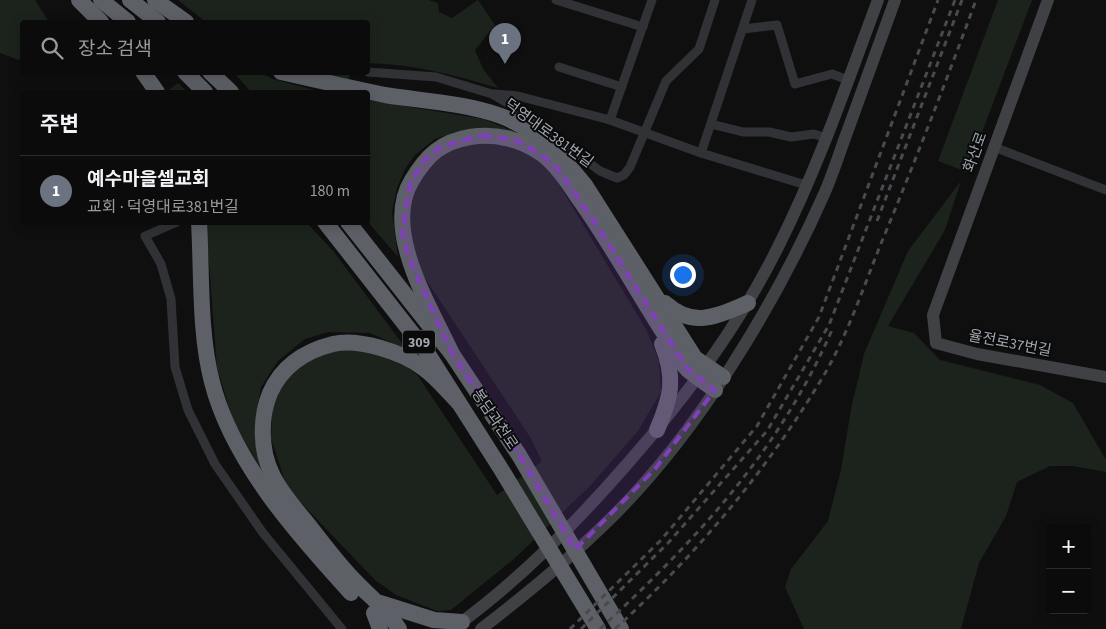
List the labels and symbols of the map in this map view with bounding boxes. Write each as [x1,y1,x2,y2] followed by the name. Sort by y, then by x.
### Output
[489,23,521,64] pin: 1
[500,94,597,173] street label: 덕영대로381번길
[959,129,992,175] street label: 화산로
[670,262,696,288] your location
[967,325,1053,362] street label: 율전로37번길
[403,331,435,354] road number: 309
[467,385,523,454] street label: 봉담과천로

